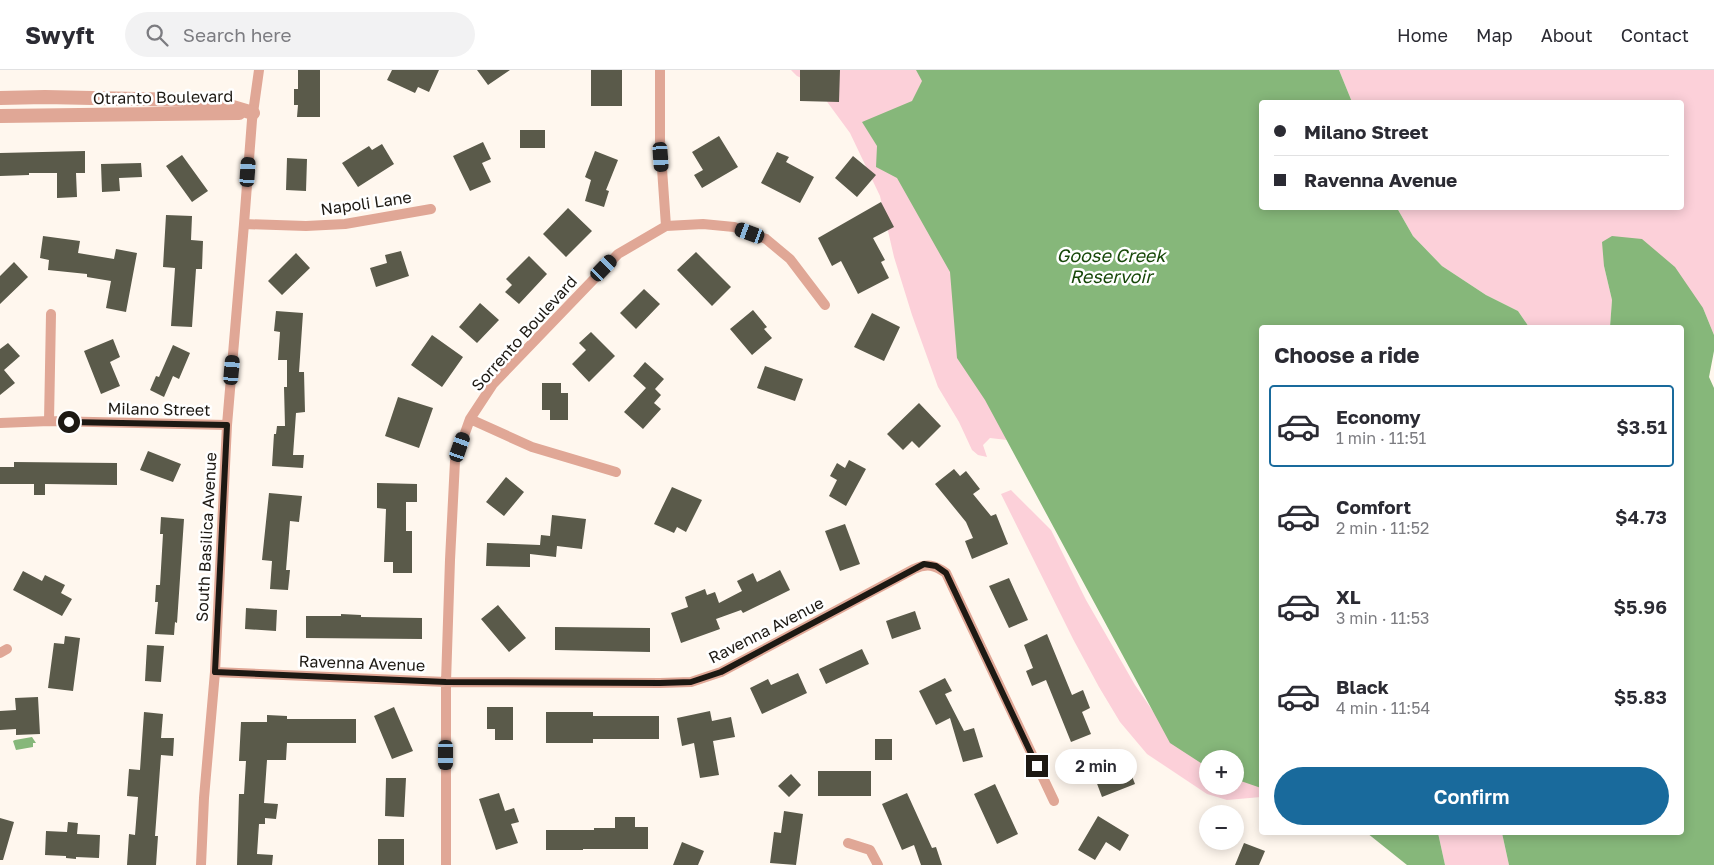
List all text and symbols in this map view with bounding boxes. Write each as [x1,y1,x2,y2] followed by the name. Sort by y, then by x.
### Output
[125,12,475,57] search box
[25,20,95,49] text: Swyft
[143,21,171,49] icon: search
[183,23,292,46] text: Search here
[1397,24,1448,46] text: Home
[1476,24,1513,46] text: Map
[1541,24,1593,46] text: About
[1621,24,1689,46] text: Contact
[93,86,233,108] street label: Otranto Boulevard
[1304,120,1428,143] text: Milano Street
[652,142,669,172] car
[239,157,256,187] car
[1304,168,1457,191] text: Ravenna Avenue
[319,187,413,219] street label: Napoli Lane
[733,221,766,245] car
[1057,244,1167,287] water label: Goose Creek Reservoir
[588,252,619,284] car
[467,271,581,395] street label: Sorrento Boulevard
[1274,341,1420,368] text: Choose a ride
[223,354,240,386] car
[107,398,211,420] street label: Milano Street
[1276,404,1321,449] icon: car
[1336,405,1421,428] text: Economy
[58,411,80,433] route start
[1616,415,1667,438] text: $3.51
[1336,428,1426,448] text: 1 min · 11:51
[448,430,471,464] car
[192,452,220,622] street label: South Basilica Avenue
[1276,494,1321,539] icon: car
[1336,495,1411,518] text: Comfort
[1615,505,1667,528] text: $4.73
[1336,518,1429,538] text: 2 min · 11:52
[1276,584,1321,629] icon: car
[1336,585,1361,608] text: XL
[705,592,827,668] street label: Ravenna Avenue
[1613,595,1667,618] text: $5.96
[1336,608,1429,628] text: 3 min · 11:53
[298,651,426,675] street label: Ravenna Avenue
[1276,674,1321,719] icon: car
[1336,675,1389,698] text: Black
[1614,685,1667,708] text: $5.83
[1336,698,1430,718] text: 4 min · 11:54
[438,740,453,770] car
[1054,748,1137,784] callout: 2 min
[1199,750,1244,850] map controls
[1199,750,1244,795] button: +
[1026,755,1048,777] route end
[1075,756,1117,776] text: 2 min
[1274,767,1669,825] button: Confirm
[1199,805,1244,850] button: −

